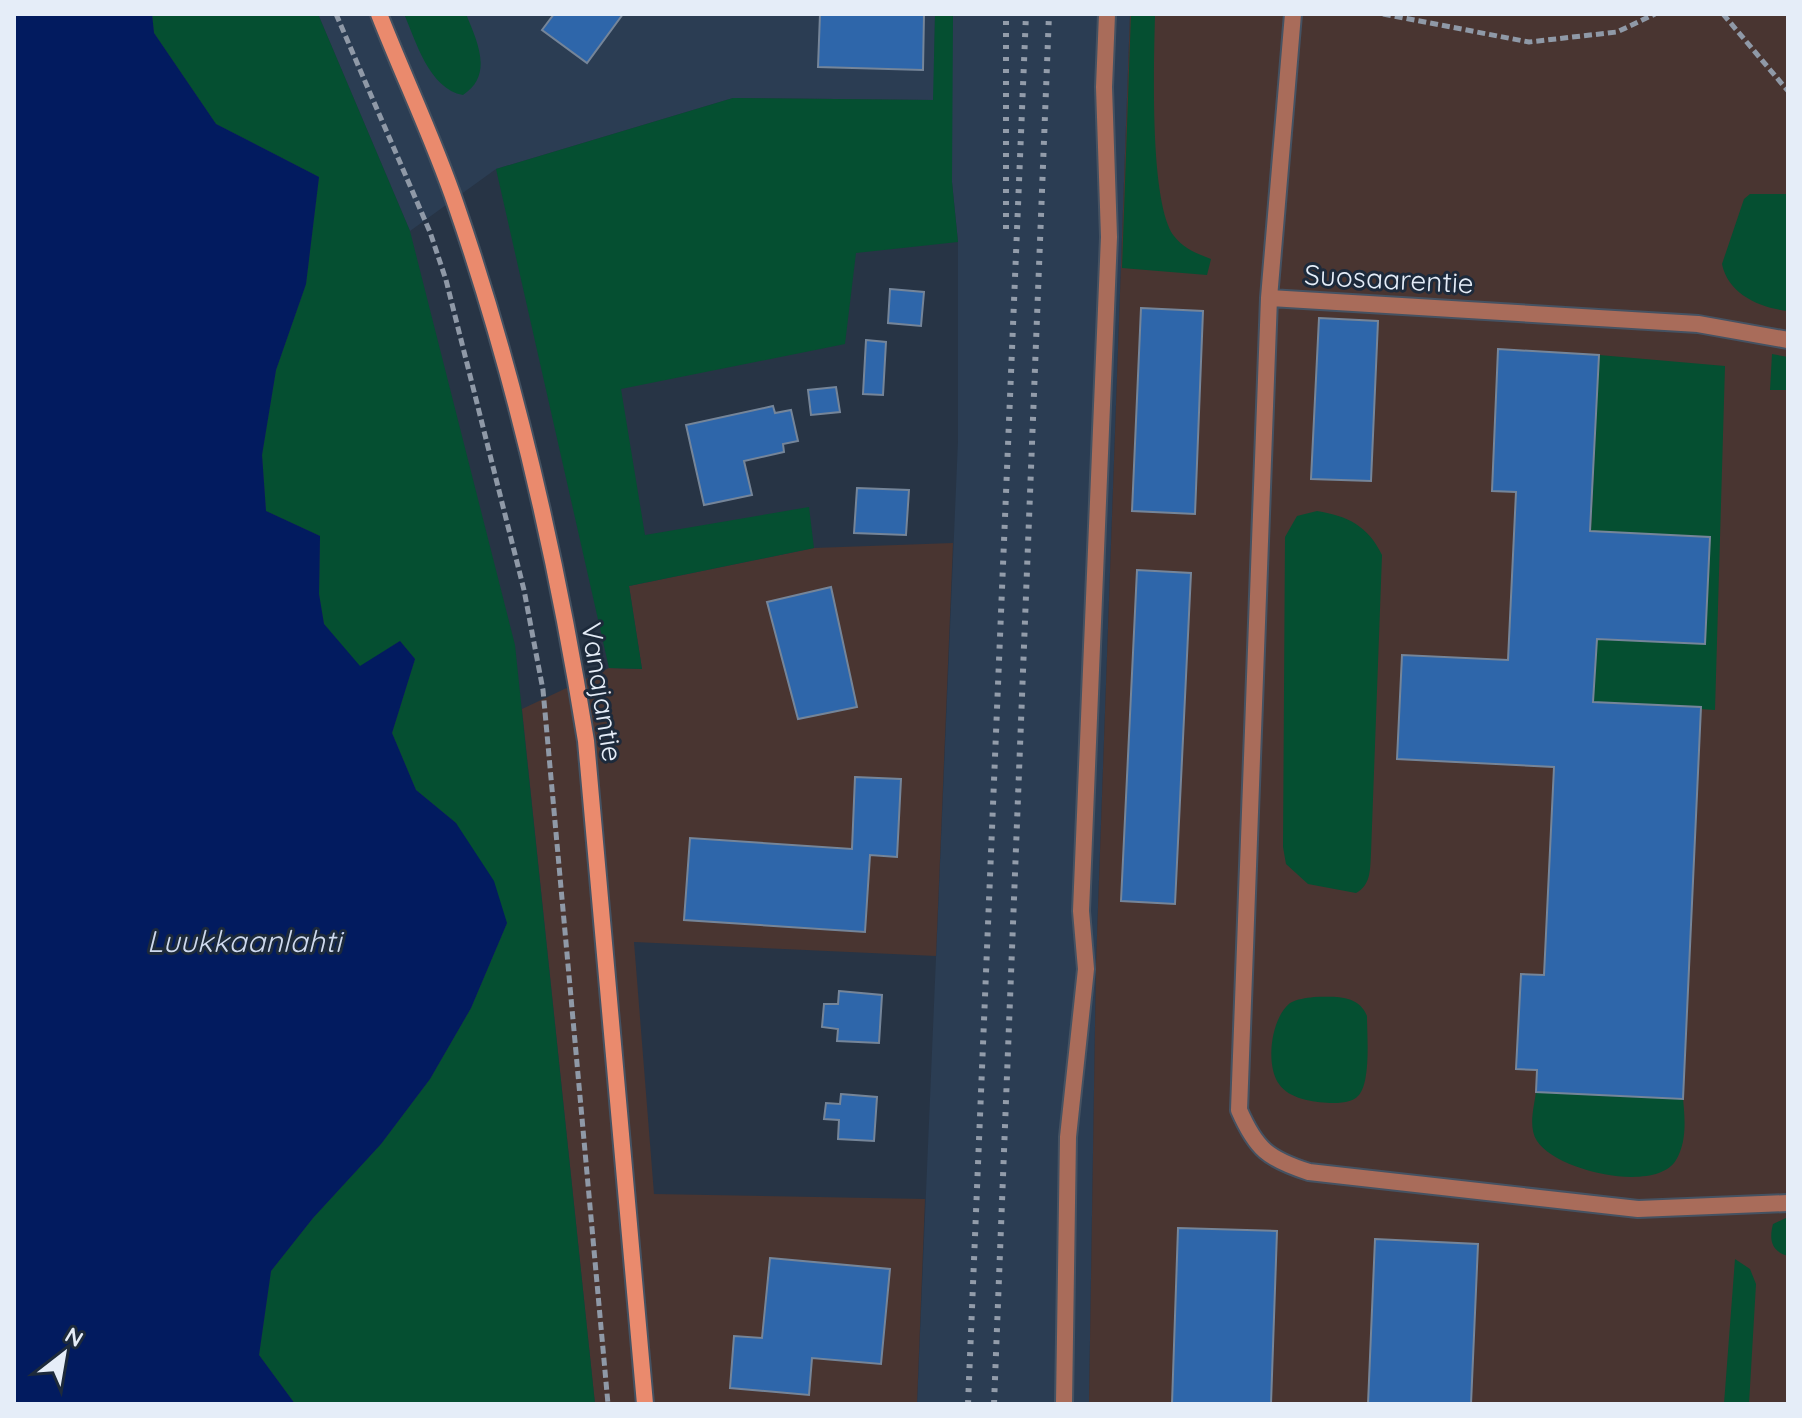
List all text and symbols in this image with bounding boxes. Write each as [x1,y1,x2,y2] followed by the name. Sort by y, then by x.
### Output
[1303,257,1475,300] street label: Suosaarentie
[574,620,631,764] street label: Vanajantie
[147,922,345,960] water label: Luukkaanlahti
[24,1314,104,1394] north arrow
[60,1321,88,1353] text: N

